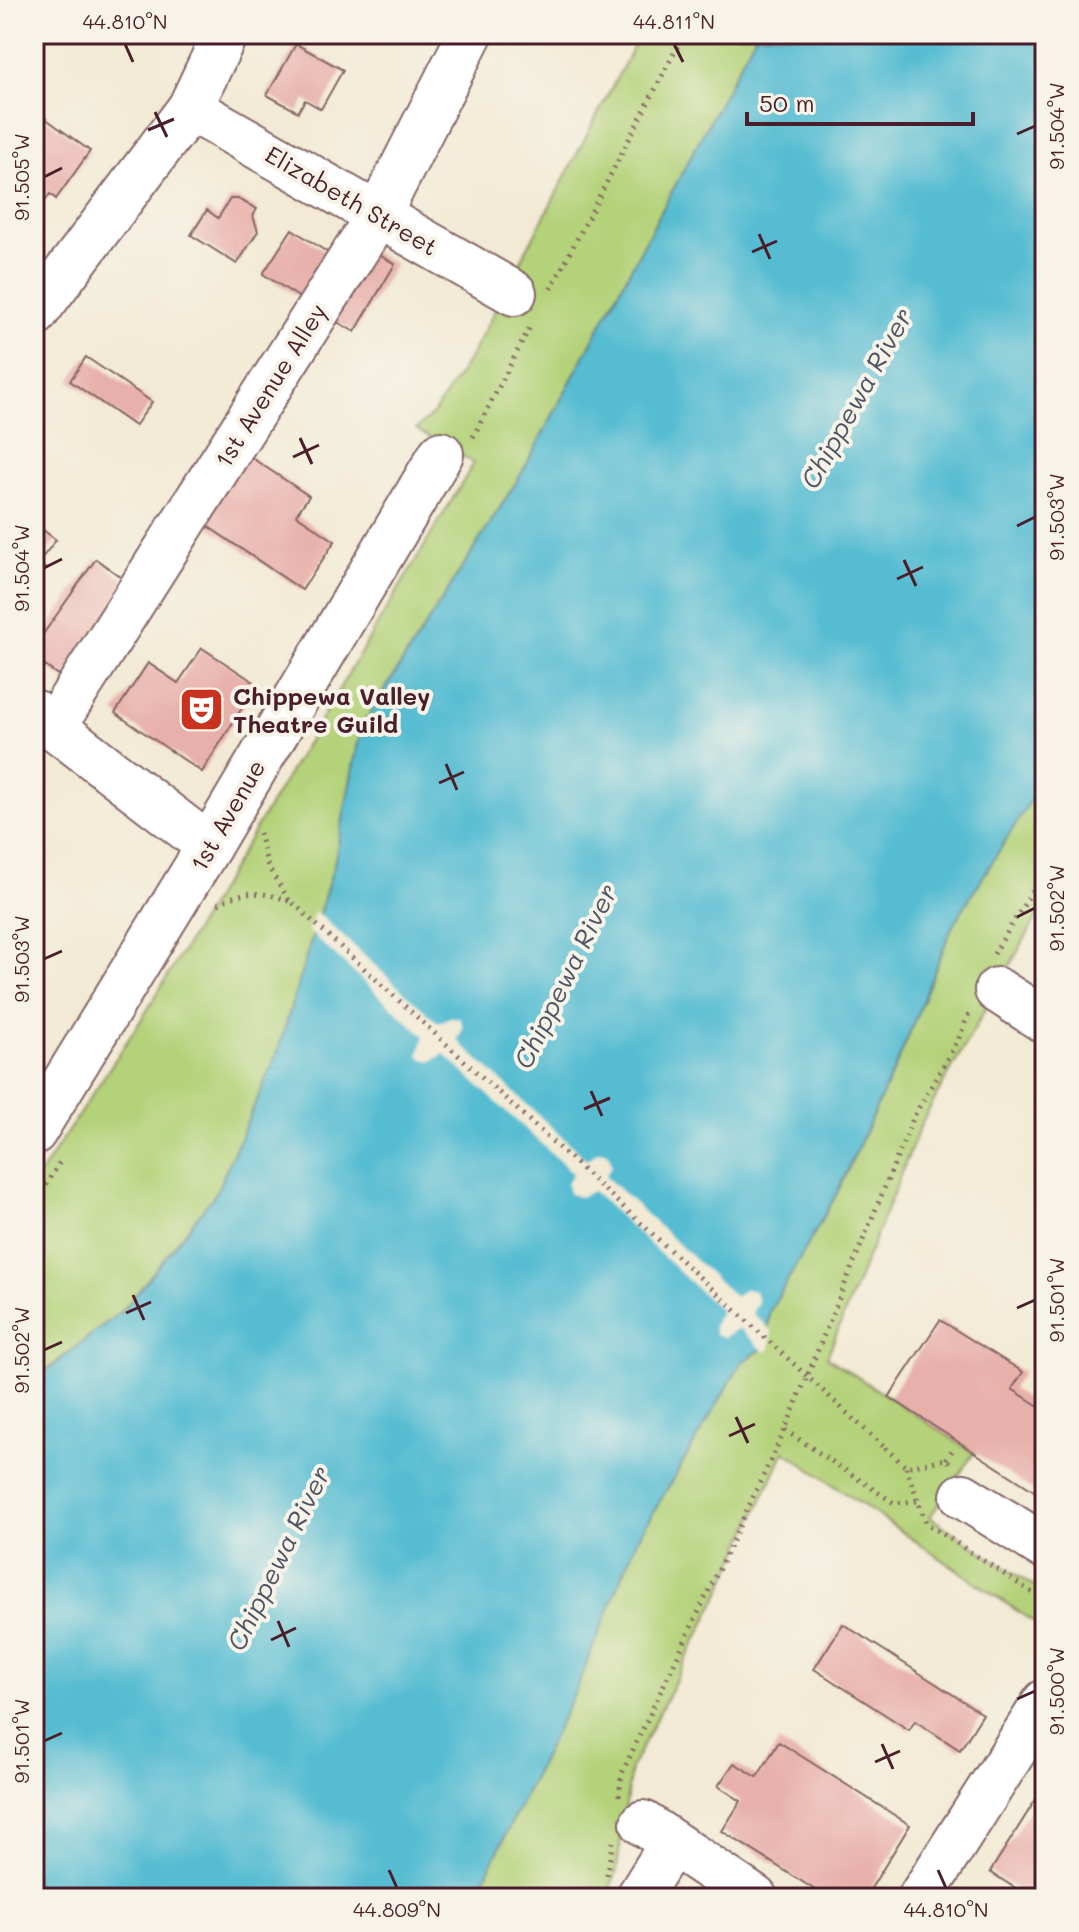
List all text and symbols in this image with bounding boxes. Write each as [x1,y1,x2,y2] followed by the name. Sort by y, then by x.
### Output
[82,8,168,34] text: 44.810°N
[633,8,715,34] text: 44.811°N
[747,76,973,126] scale bar
[1043,82,1069,170] text: 91.504°W
[759,87,815,118] text: 50 m
[8,133,34,221] text: 91.505°W
[260,138,444,262] street label: Elizabeth Street
[207,297,333,473] street label: 1st Avenue Alley
[792,302,920,494] water label: Chippewa River
[1043,473,1069,561] text: 91.503°W
[8,524,34,612] text: 91.504°W
[233,680,430,739] place label: Chippewa Valley Theatre Guild
[178,685,226,733] theatre icon: Chippewa Valley Theatre Guild
[183,754,271,876] street label: 1st Avenue
[1043,864,1069,952] text: 91.502°W
[506,878,624,1074] water label: Chippewa River
[8,915,34,1003] text: 91.503°W
[1043,1258,1069,1342] text: 91.501°W
[8,1306,34,1394] text: 91.502°W
[219,1460,337,1656] water label: Chippewa River
[1043,1647,1069,1735] text: 91.500°W
[8,1699,34,1783] text: 91.501°W
[353,1896,441,1922] text: 44.809°N
[903,1896,989,1922] text: 44.810°N

